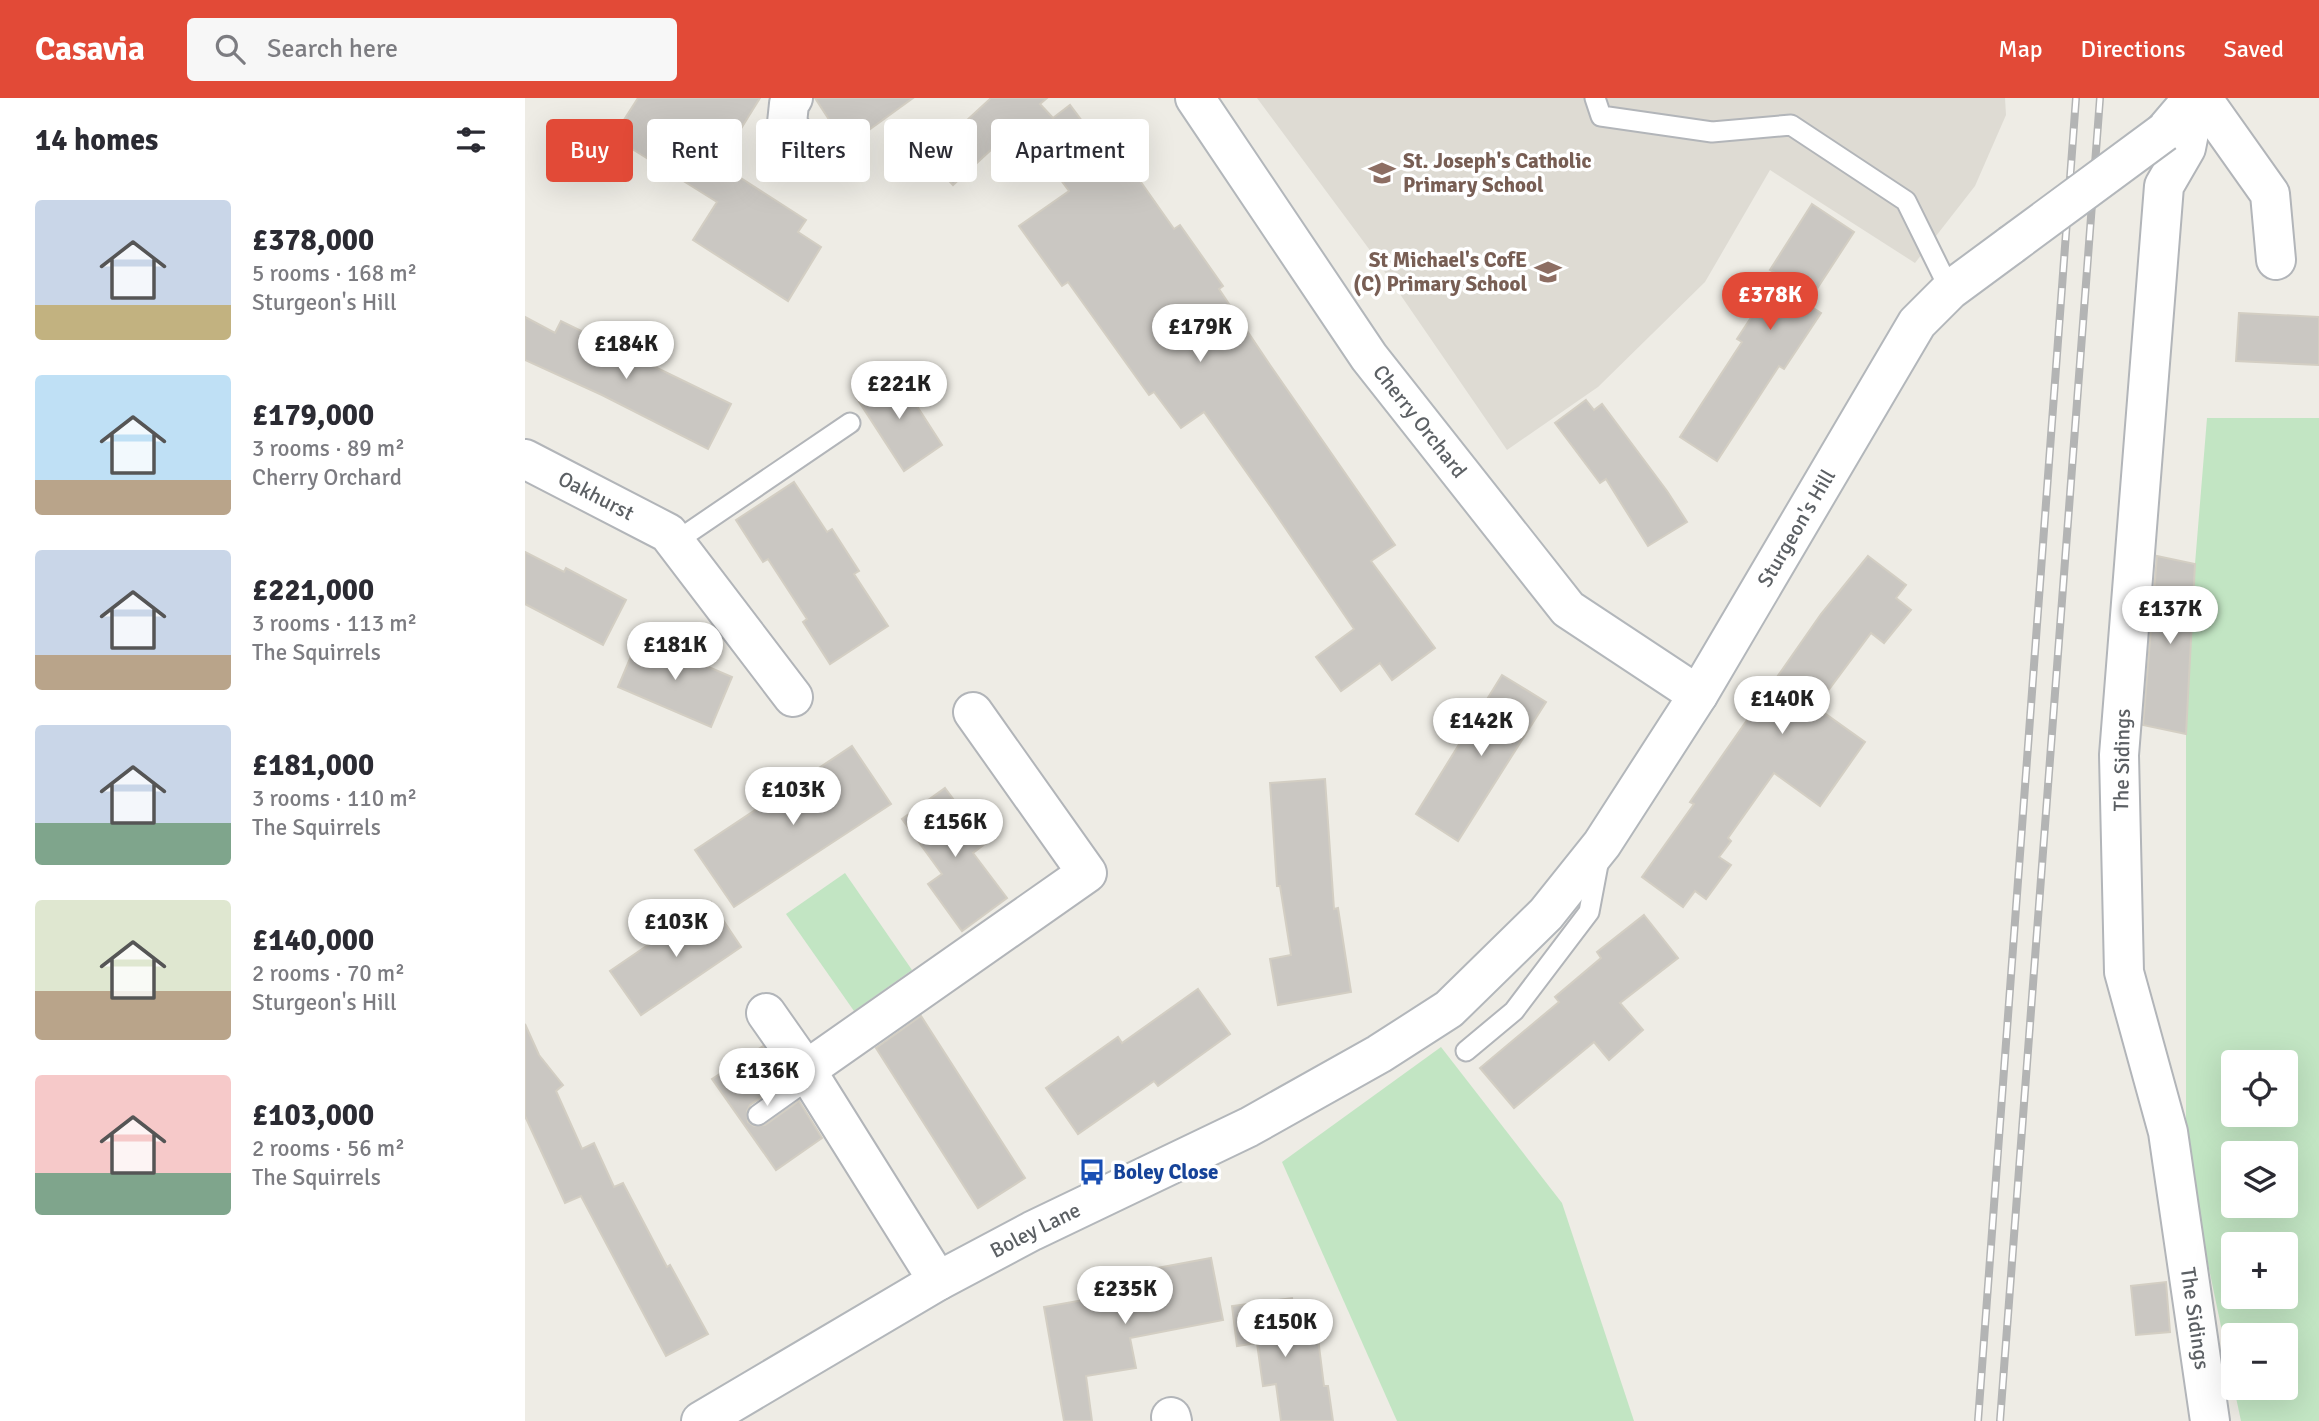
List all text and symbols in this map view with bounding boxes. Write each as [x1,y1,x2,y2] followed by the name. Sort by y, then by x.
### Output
[187,18,677,81] search box
[35,29,145,70] text: Casavia
[211,30,249,68] icon: search
[267,33,398,65] text: Search here
[1998,34,2043,64] text: Map
[2081,34,2186,64] text: Directions
[2224,34,2284,64] text: Saved
[546,119,633,182] chip: Buy
[647,119,742,182] chip: Rent
[756,119,870,182] chip: Filters
[884,119,977,182] chip: New
[991,119,1149,182] chip: Apartment
[452,121,490,159] icon: filters
[35,122,158,159] text: 14 homes
[1403,148,1591,198] place label: St. Joseph's Catholic Primary School
[1367,158,1397,188] school or university icon: St. Joseph's Catholic Primary School
[252,222,374,259] text: £378,000
[91,228,175,312] icon: home
[1353,247,1527,297] place label: St Michael's CofE (C) Primary School
[1533,257,1563,287] school or university icon: St Michael's CofE (C) Primary School
[252,259,417,288] text: 5 rooms · 168 m²
[1721,272,1819,332] pin: £378K
[1738,280,1802,309] text: £378K
[252,288,397,317] text: Sturgeon's Hill
[1151,304,1249,364] pin: £179K
[1168,312,1232,341] text: £179K
[577,322,675,381] pin: £184K
[594,329,658,358] text: £184K
[1367,360,1472,483] street label: Cherry Orchard
[850,362,948,421] pin: £221K
[867,369,931,398] text: £221K
[252,397,374,434] text: £179,000
[91,403,175,487] icon: home
[252,434,405,463] text: 3 rooms · 89 m²
[252,463,402,492] text: Cherry Orchard
[554,465,638,526] street label: Oakhurst
[1752,465,1841,592] street label: Sturgeon's Hill
[252,572,374,609] text: £221,000
[91,578,175,662] icon: home
[2121,587,2219,646] pin: £137K
[2138,594,2202,623] text: £137K
[252,609,417,638] text: 3 rooms · 113 m²
[626,622,724,682] pin: £181K
[643,630,707,659] text: £181K
[252,638,381,667] text: The Squirrels
[1733,676,1831,736] pin: £140K
[1750,684,1814,713] text: £140K
[1432,698,1530,758] pin: £142K
[1449,706,1513,735] text: £142K
[2108,708,2136,812] street label: The Sidings
[252,747,374,784] text: £181,000
[91,753,175,837] icon: home
[744,768,842,827] pin: £103K
[761,775,825,804] text: £103K
[252,784,417,813] text: 3 rooms · 110 m²
[906,800,1004,859] pin: £156K
[923,807,987,836] text: £156K
[252,813,381,842] text: The Squirrels
[627,900,725,959] pin: £103K
[644,907,708,936] text: £103K
[252,922,374,959] text: £140,000
[91,928,175,1012] icon: home
[252,959,405,988] text: 2 rooms · 70 m²
[252,988,397,1017] text: Sturgeon's Hill
[718,1048,816,1108] pin: £136K
[2221,1050,2298,1400] map controls
[2221,1050,2298,1127] button: locate
[735,1056,799,1085] text: £136K
[252,1097,374,1134] text: £103,000
[91,1103,175,1187] icon: home
[252,1134,405,1163] text: 2 rooms · 56 m²
[2221,1141,2298,1218] button: layers
[1077,1157,1107,1187] bus stop icon: Boley Close
[1113,1159,1218,1185] place label: Boley Close
[252,1163,381,1192] text: The Squirrels
[986,1197,1085,1264] street label: Boley Lane
[2221,1232,2298,1309] button: +
[1076,1266,1174,1326] pin: £235K
[2175,1266,2215,1371] street label: The Sidings
[1093,1274,1157,1303] text: £235K
[1236,1300,1334,1359] pin: £150K
[1253,1307,1317,1336] text: £150K
[2221,1323,2298,1400] button: −

